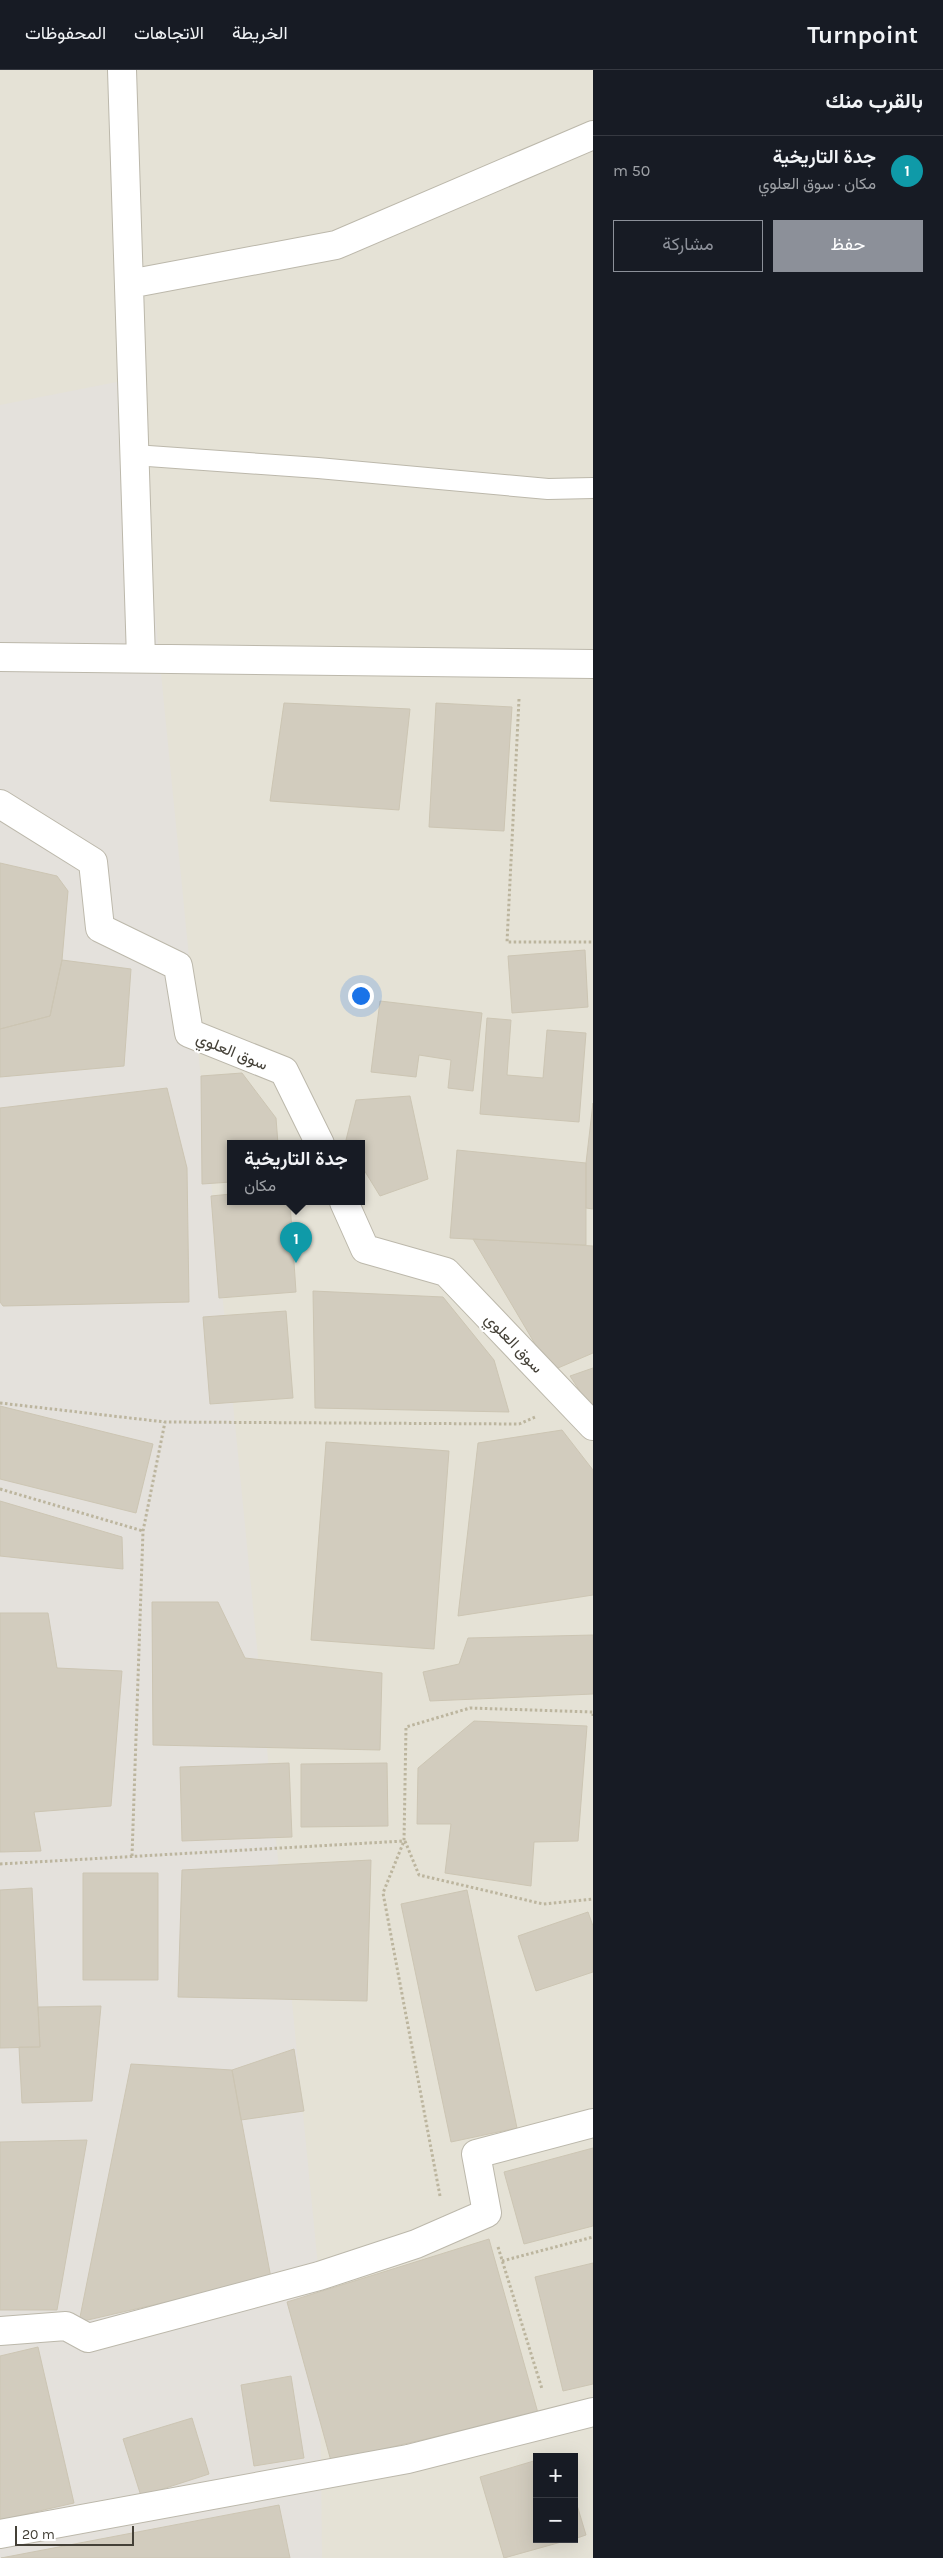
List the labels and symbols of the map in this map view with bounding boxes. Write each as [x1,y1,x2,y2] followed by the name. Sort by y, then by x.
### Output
[348,983,374,1009] your location
[192,1028,271,1078] street label: سوق العلوي
[280,1222,312,1263] pin: 1
[478,1309,547,1380] street label: سوق العلوي
[15,2523,134,2546] scale bar

